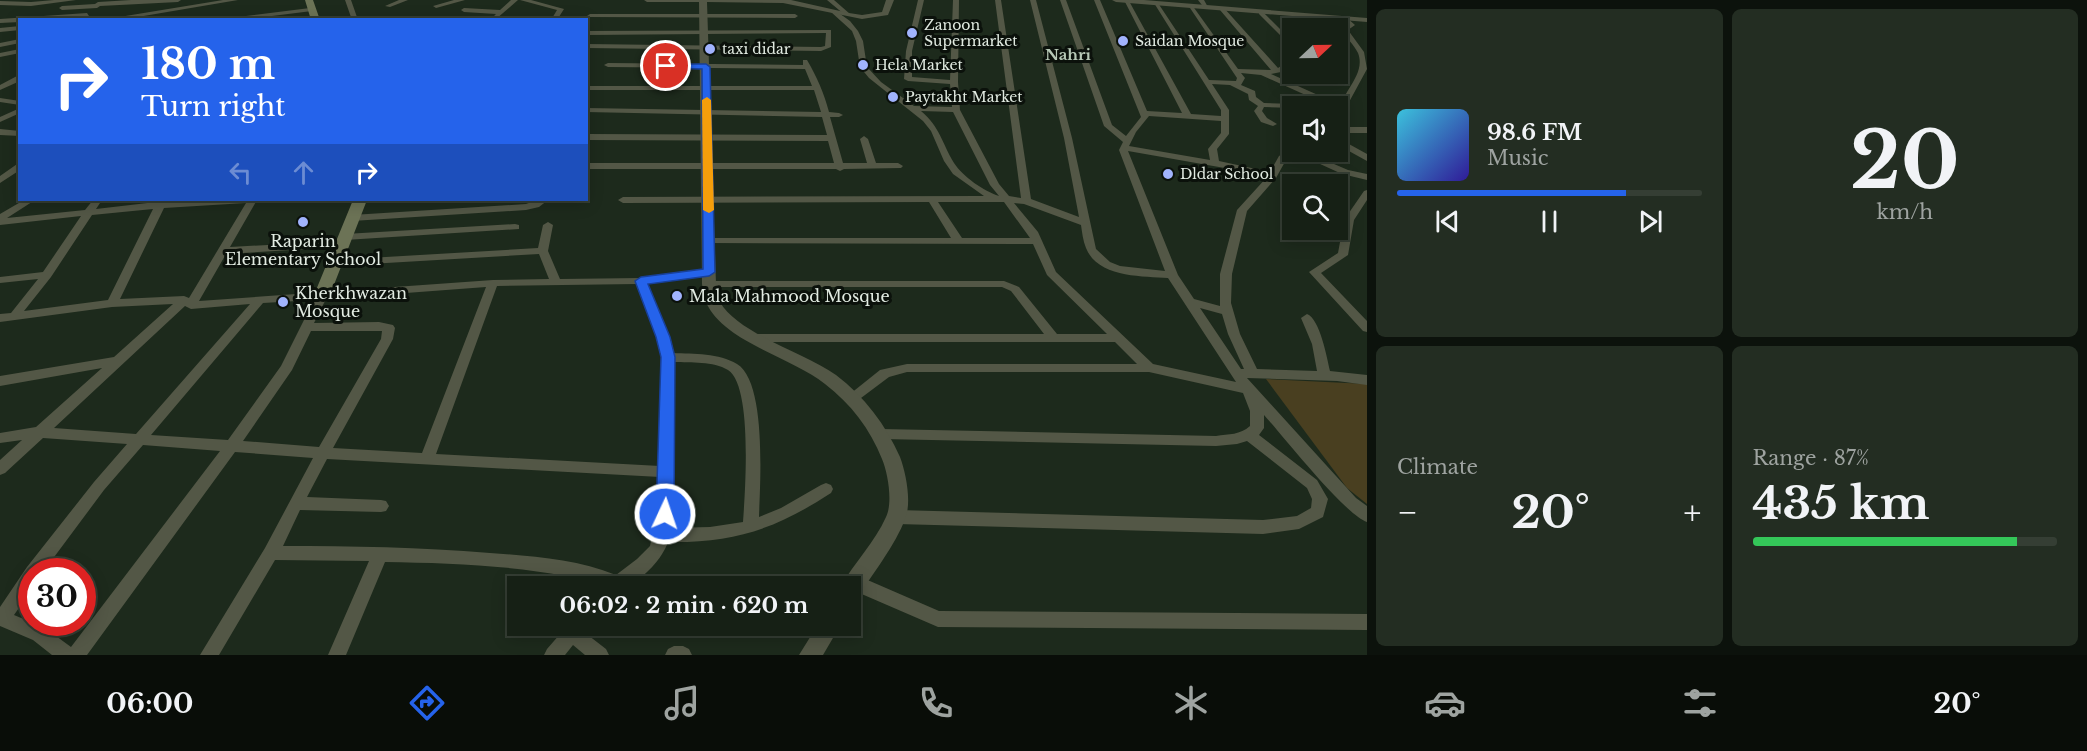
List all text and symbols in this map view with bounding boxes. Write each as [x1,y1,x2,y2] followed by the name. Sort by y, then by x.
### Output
[924,16,1018,50] place label: Zanoon Supermarket
[1282,18,1348,84] north arrow
[1282,18,1348,240] map controls
[905,26,919,40] marker: Zanoon Supermarket
[1135,32,1244,50] place label: Saidan Mosque
[1116,34,1130,48] marker: Saidan Mosque
[141,38,275,90] text: 180 m
[640,40,691,91] pin
[722,40,791,58] place label: taxi didar
[42,42,120,120] icon: right
[703,42,717,56] marker: taxi didar
[1045,45,1091,64] district label: Nahri
[649,49,682,82] icon: arrive
[875,56,964,74] place label: Hela Market
[856,58,870,72] marker: Hela Market
[905,88,1023,106] place label: Paytakht Market
[141,90,285,123] text: Turn right
[886,90,900,104] marker: Paytakht Market
[1282,96,1348,162] button: sound
[1850,112,1960,209] text: 20
[1487,119,1582,146] text: 98.6 FM
[1487,146,1548,170] text: Music
[224,156,257,189] icon: left
[287,156,320,189] icon: ahead
[350,156,383,189] icon: right
[1180,165,1274,183] place label: Dldar School
[1161,167,1175,181] marker: Dldar School
[1282,174,1348,240] button: search
[1876,200,1933,224] text: km/h
[1431,205,1464,238] icon: previous
[1533,205,1566,238] icon: pause
[1634,205,1667,238] icon: next
[296,215,310,229] marker: Raparin Elementary School
[225,231,381,269] place label: Raparin Elementary School
[295,283,407,321] place label: Kherkhwazan Mosque
[689,286,890,306] place label: Mala Mahmood Mosque
[670,289,684,303] marker: Mala Mahmood Mosque
[276,295,290,309] marker: Kherkhwazan Mosque
[1753,446,1869,470] text: Range · 87%
[1397,455,1478,479] text: Climate
[1753,475,1929,531] text: 435 km
[633,482,697,546] position arrow
[1511,484,1590,540] text: 20°
[1397,492,1418,533] text: −
[1683,492,1702,533] text: +
[18,558,96,636] speed limit sign: 30
[560,592,808,619] text: 06:02 · 2 min · 620 m
[406,682,448,724] icon: directions
[661,682,703,724] icon: music
[915,682,957,724] icon: phone
[1170,682,1212,724] icon: climate
[1424,682,1466,724] icon: car
[1679,682,1721,724] icon: filters
[106,687,193,720] text: 06:00
[1934,687,1981,720] text: 20°

